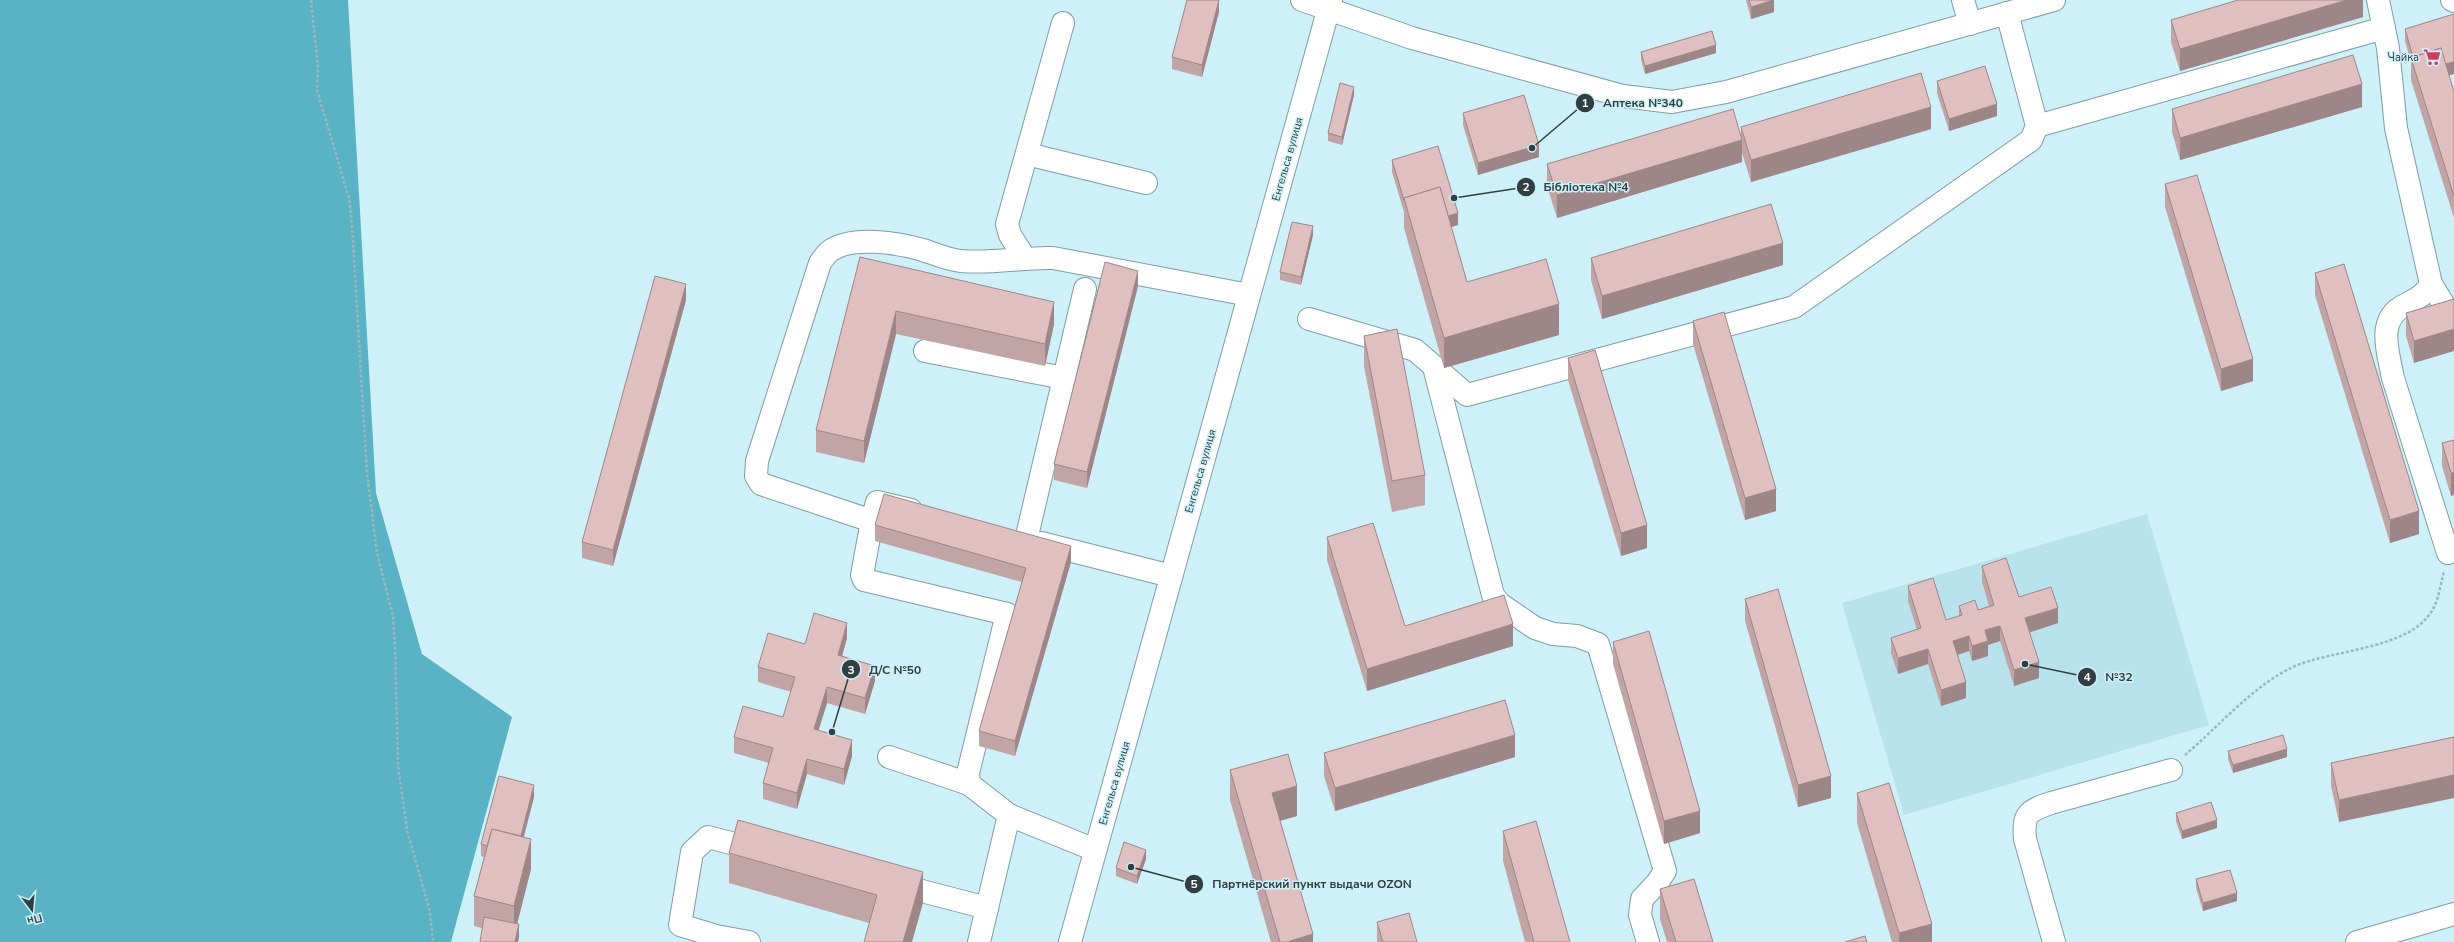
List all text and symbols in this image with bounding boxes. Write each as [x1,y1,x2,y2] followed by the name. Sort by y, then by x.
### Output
[2422,47,2442,67] supermarket icon: Чайка
[2387,50,2419,65] place label: Чайка
[1575,91,1691,115] callout: Аптека №340
[1581,95,1589,111] text: 1
[1603,95,1683,111] text: Аптека №340
[1268,115,1307,203] street label: Енгельса вулиця
[1516,175,1637,199] callout: Бібліотека №4
[1522,179,1530,195] text: 2
[1543,179,1629,195] text: Бібліотека №4
[1181,427,1220,515] street label: Енгельса вулиця
[841,657,929,681] callout: Д/С №50
[847,662,855,678] text: 3
[869,662,921,678] text: Д/С №50
[2077,665,2141,689] callout: №32
[2083,669,2091,685] text: 4
[2105,669,2133,685] text: №32
[1095,739,1134,827] street label: Енгельса вулиця
[1184,872,1420,896] callout: Партнёрский пункт выдачи OZON
[1190,876,1198,892] text: 5
[1212,876,1412,892] text: Партнёрский пункт выдачи OZON
[12,890,52,930] north arrow
[25,910,44,928] text: Пн

